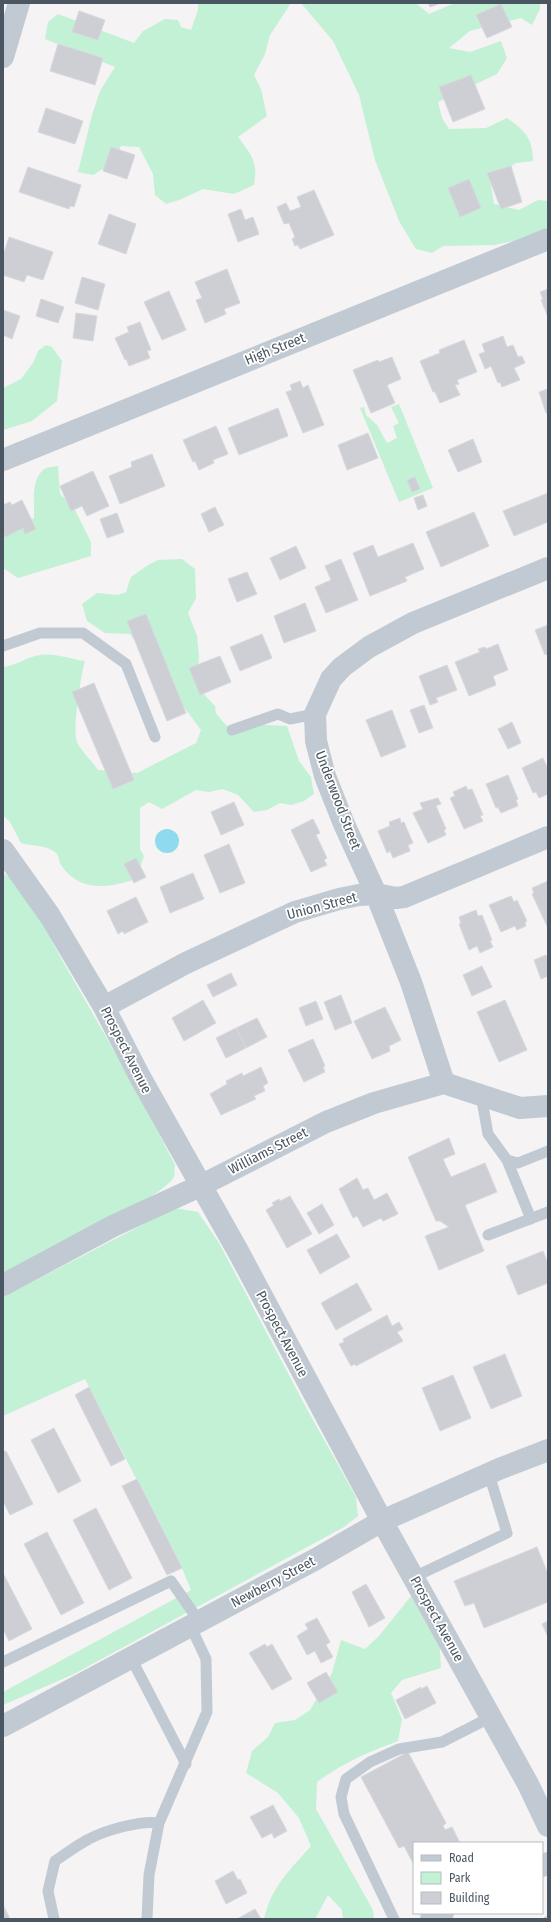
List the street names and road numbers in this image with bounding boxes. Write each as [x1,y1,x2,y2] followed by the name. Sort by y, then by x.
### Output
[242,329,308,369] street label: High Street
[311,748,365,852] street label: Underwood Street
[285,888,359,923] street label: Union Street
[97,1004,155,1096] street label: Prospect Avenue
[226,1124,311,1178] street label: Williams Street
[252,1288,312,1380] street label: Prospect Avenue
[228,1553,318,1611] street label: Newberry Street
[406,1573,468,1665] street label: Prospect Avenue

